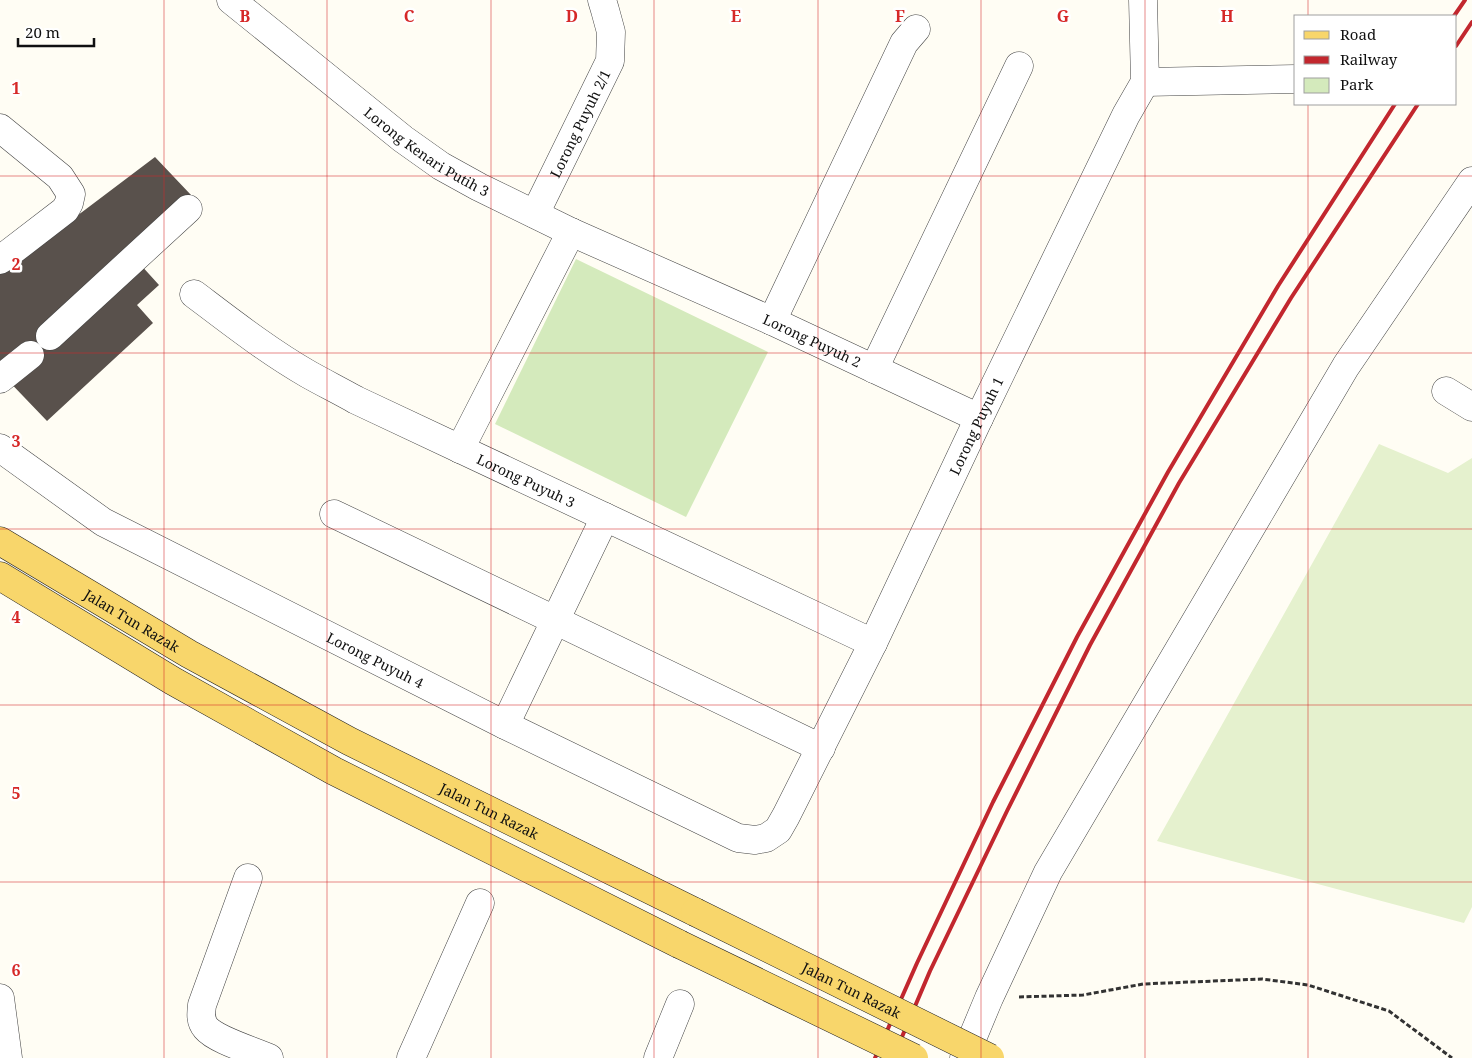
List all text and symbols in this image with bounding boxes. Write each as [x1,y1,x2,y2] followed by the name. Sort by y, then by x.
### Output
[240,5,251,27] text: B
[404,5,415,27] text: C
[566,5,578,27] text: D
[731,5,741,27] text: E
[895,5,905,27] text: F
[1057,5,1069,27] text: G
[1220,5,1234,27] text: H
[18,15,94,47] scale bar
[1294,15,1457,105] legend
[25,22,60,42] text: 20 m
[1340,24,1376,44] text: Road
[1340,49,1398,69] text: Railway
[545,66,614,181] street label: Lorong Puyuh 2/1
[1340,74,1374,94] text: Park
[11,77,21,99] text: 1
[361,102,493,200] street label: Lorong Kenari Putih 3
[11,253,21,275] text: 2
[760,309,865,371] street label: Lorong Puyuh 2
[944,374,1007,478] street label: Lorong Puyuh 1
[11,430,21,452] text: 3
[474,449,578,511] street label: Lorong Puyuh 3
[80,584,184,656] street label: Jalan Tun Razak
[11,606,21,628] text: 4
[324,627,427,692] street label: Lorong Puyuh 4
[436,777,543,843] street label: Jalan Tun Razak
[11,782,21,804] text: 5
[798,957,905,1023] street label: Jalan Tun Razak
[11,959,21,981] text: 6

